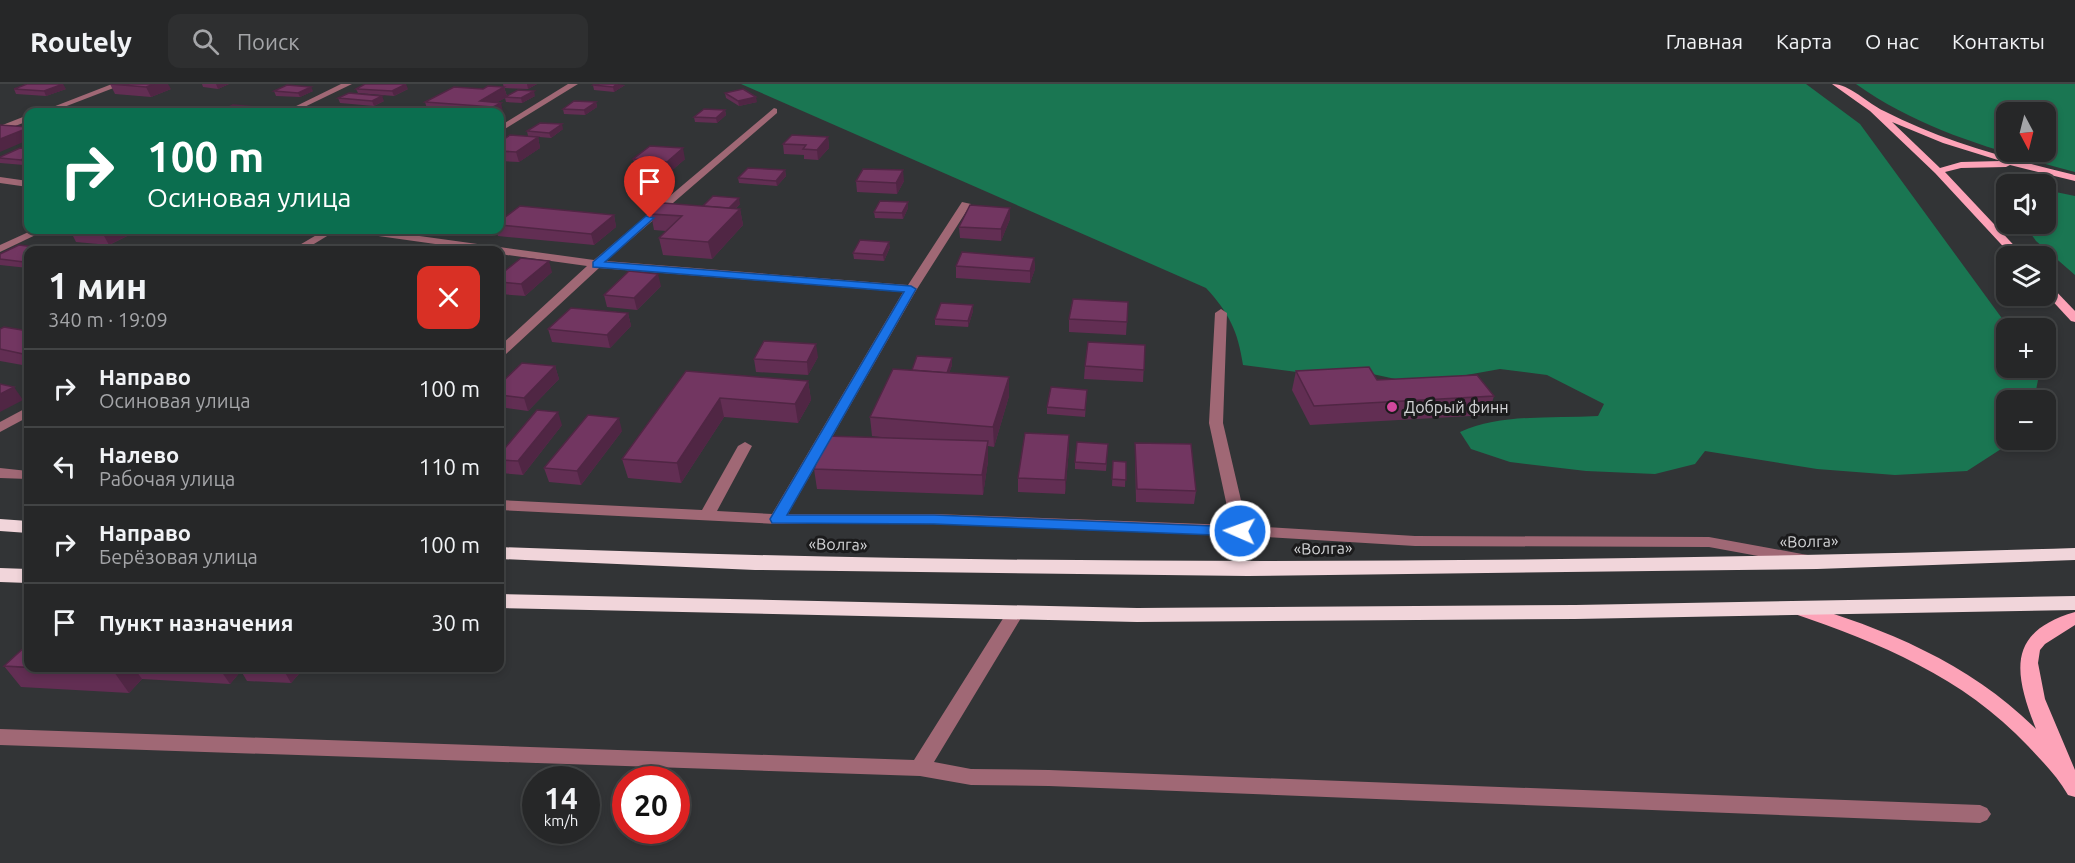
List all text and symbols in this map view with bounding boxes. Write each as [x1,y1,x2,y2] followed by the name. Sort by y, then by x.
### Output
[168,14,588,68] search box
[189,25,222,58] icon: search
[30,26,132,57] text: Routely
[237,29,300,54] text: Поиск
[1666,29,1743,53] text: Главная
[1776,29,1832,53] text: Карта
[1865,29,1919,53] text: О нас
[1952,29,2045,53] text: Контакты
[1996,102,2056,162] north arrow
[1996,102,2056,450] map controls
[48,132,126,210] icon: right
[147,133,264,180] text: 100 m
[624,156,675,218] pin
[633,165,666,198] icon: arrive
[1996,174,2056,234] button: sound
[147,182,351,212] text: Осиновая улица
[1996,246,2056,306] button: layers
[48,265,147,306] text: 1 мин
[417,266,480,329] button: close
[48,308,168,331] text: 340 m · 19:09
[1996,318,2056,378] button: +
[99,364,191,389] text: Направо
[48,372,81,405] icon: right
[419,376,480,401] text: 100 m
[99,389,250,412] text: Осиновая улица
[1996,390,2056,450] button: −
[1404,398,1509,416] place label: Добрый финн
[1385,400,1399,414] marker: Добрый финн
[99,442,179,467] text: Налево
[48,450,81,483] icon: left
[419,454,480,479] text: 110 m
[99,467,235,490] text: Рабочая улица
[1208,499,1272,563] position arrow
[99,520,191,545] text: Направо
[48,528,81,561] icon: right
[1780,531,1838,551] street label: «Волга»
[419,532,480,557] text: 100 m
[809,534,867,554] street label: «Волга»
[1294,538,1352,558] street label: «Волга»
[99,545,258,568] text: Берёзовая улица
[48,606,81,639] icon: arrive
[99,610,293,635] text: Пункт назначения
[431,610,480,635] text: 30 m
[612,766,690,844] speed limit sign: 20
[544,781,578,815] text: 14
[544,812,578,829] text: km/h

